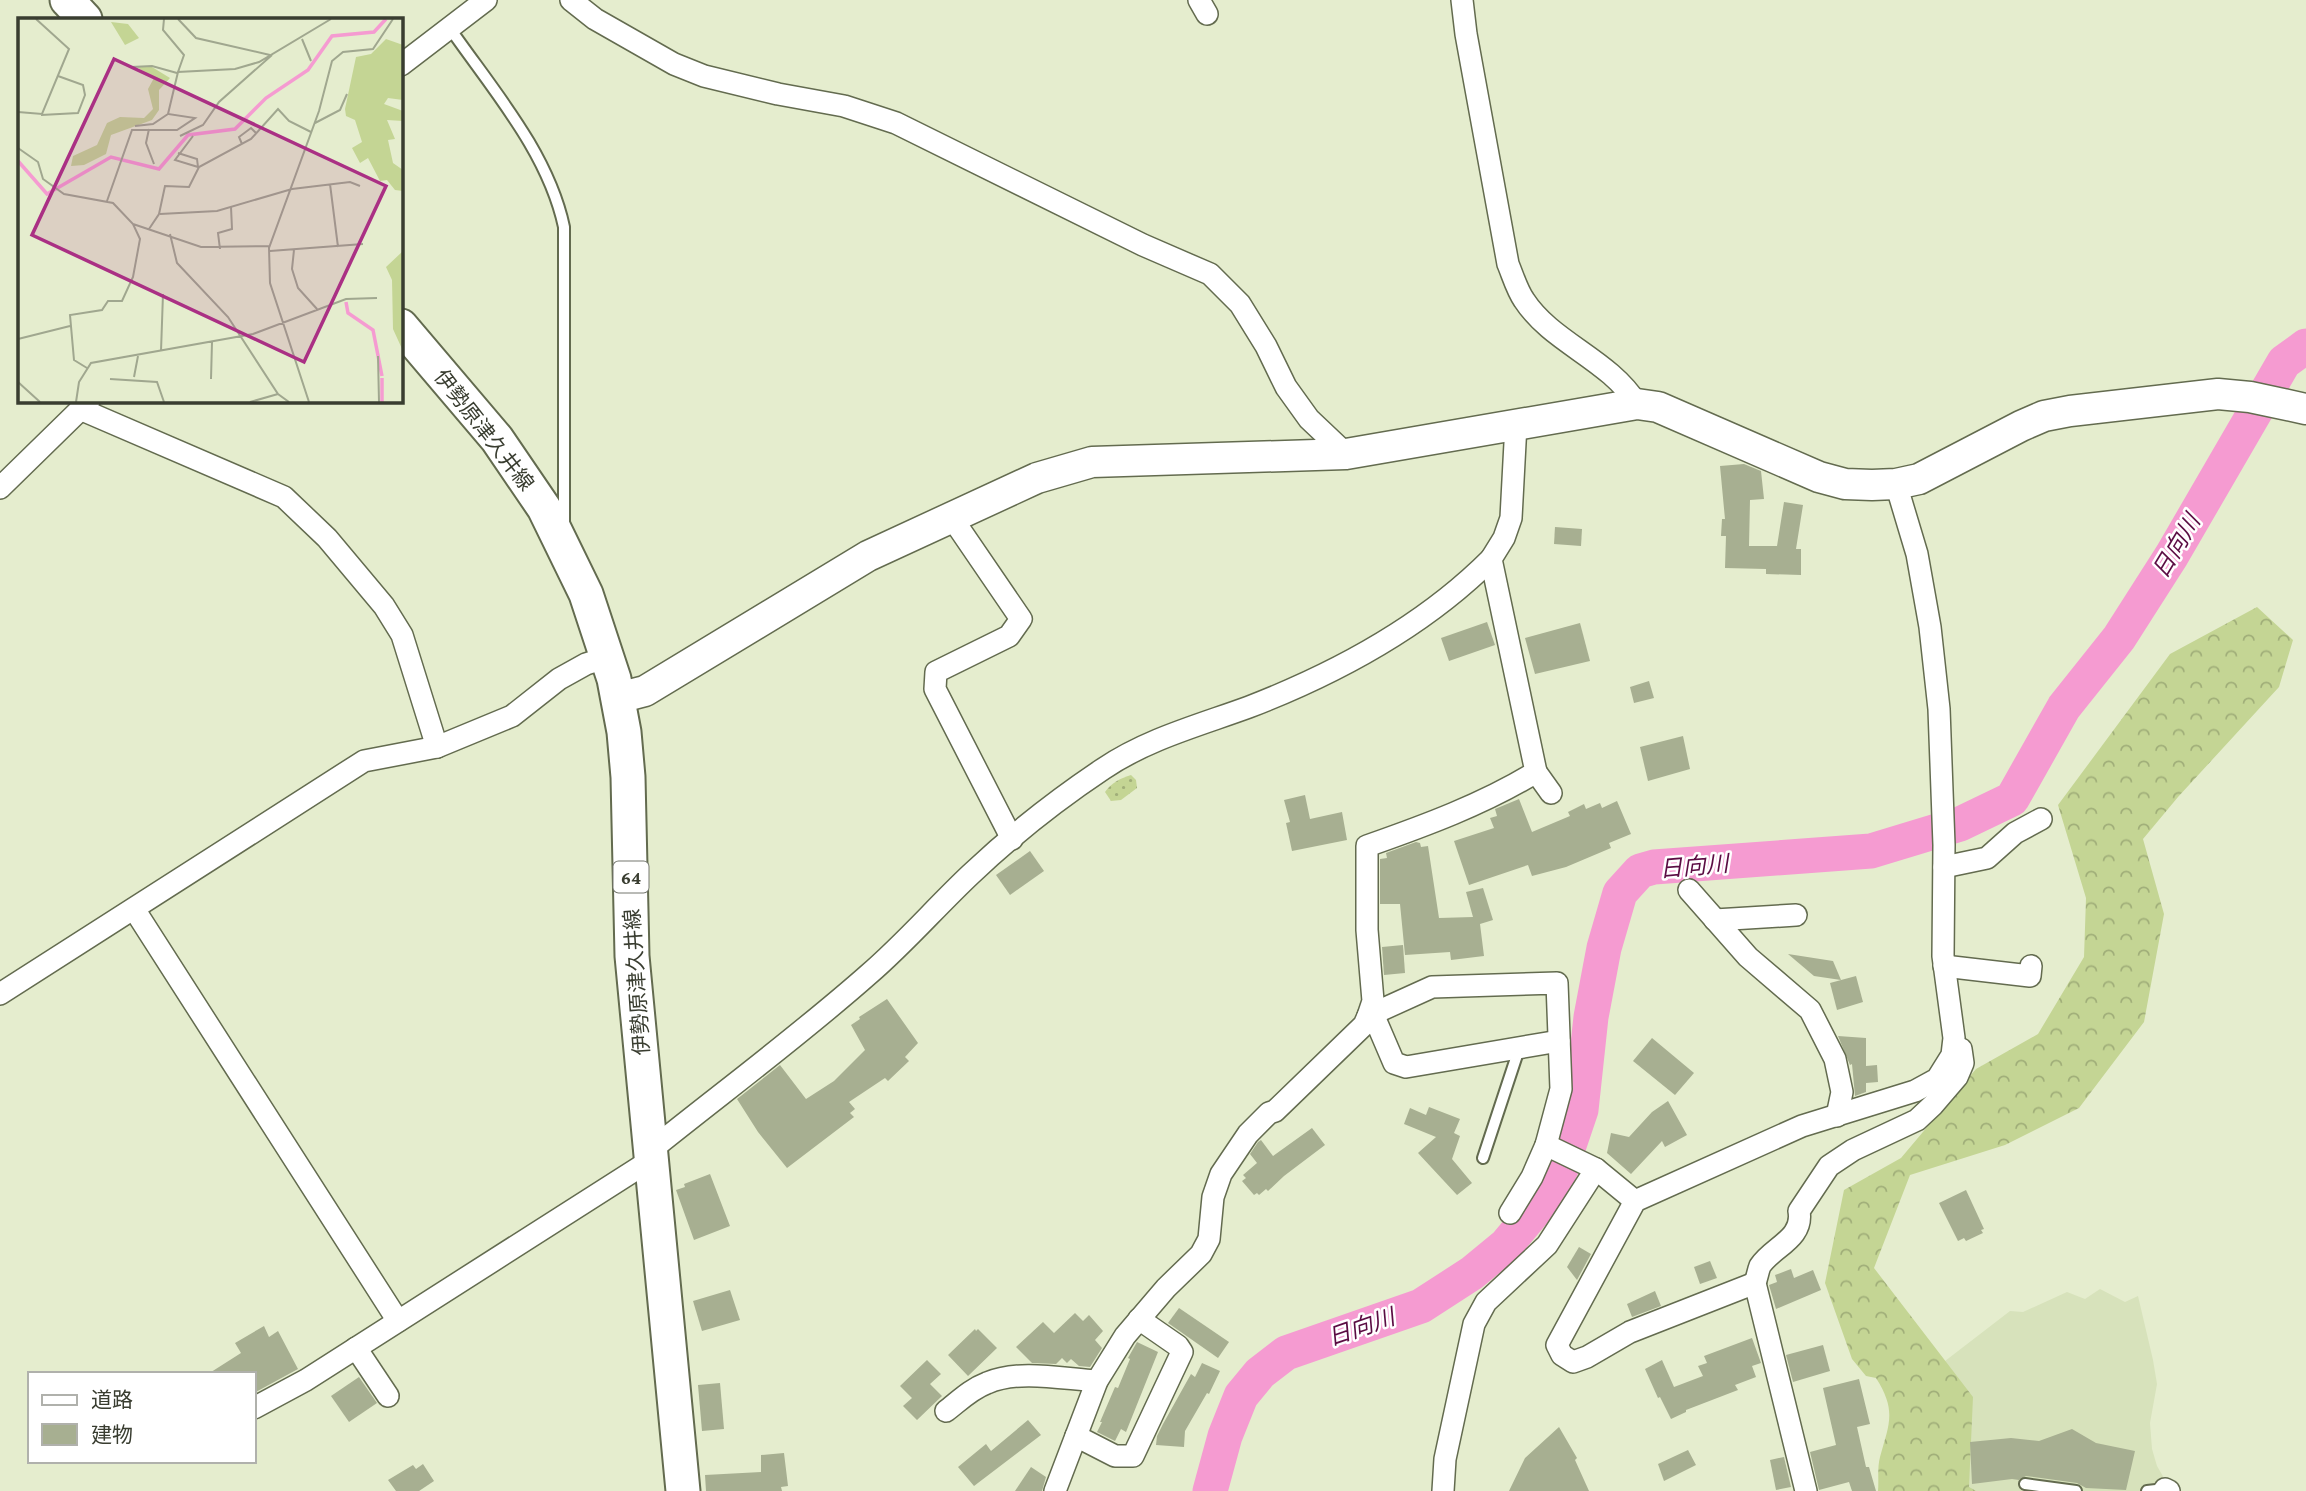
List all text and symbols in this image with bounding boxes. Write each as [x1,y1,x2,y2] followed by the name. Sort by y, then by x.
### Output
[18,18,402,402] inset map
[429,365,539,495] street label: 伊勢原津久井線
[2147,507,2206,582] water label: 日向川
[1658,850,1732,882] water label: 日向川
[614,862,648,892] road number: 64
[620,908,654,1056] street label: 伊勢原津久井線
[1324,1302,1401,1351] water label: 日向川
[28,1372,256,1463] legend
[91,1388,133,1412] text: 道路
[91,1423,133,1447] text: 建物

